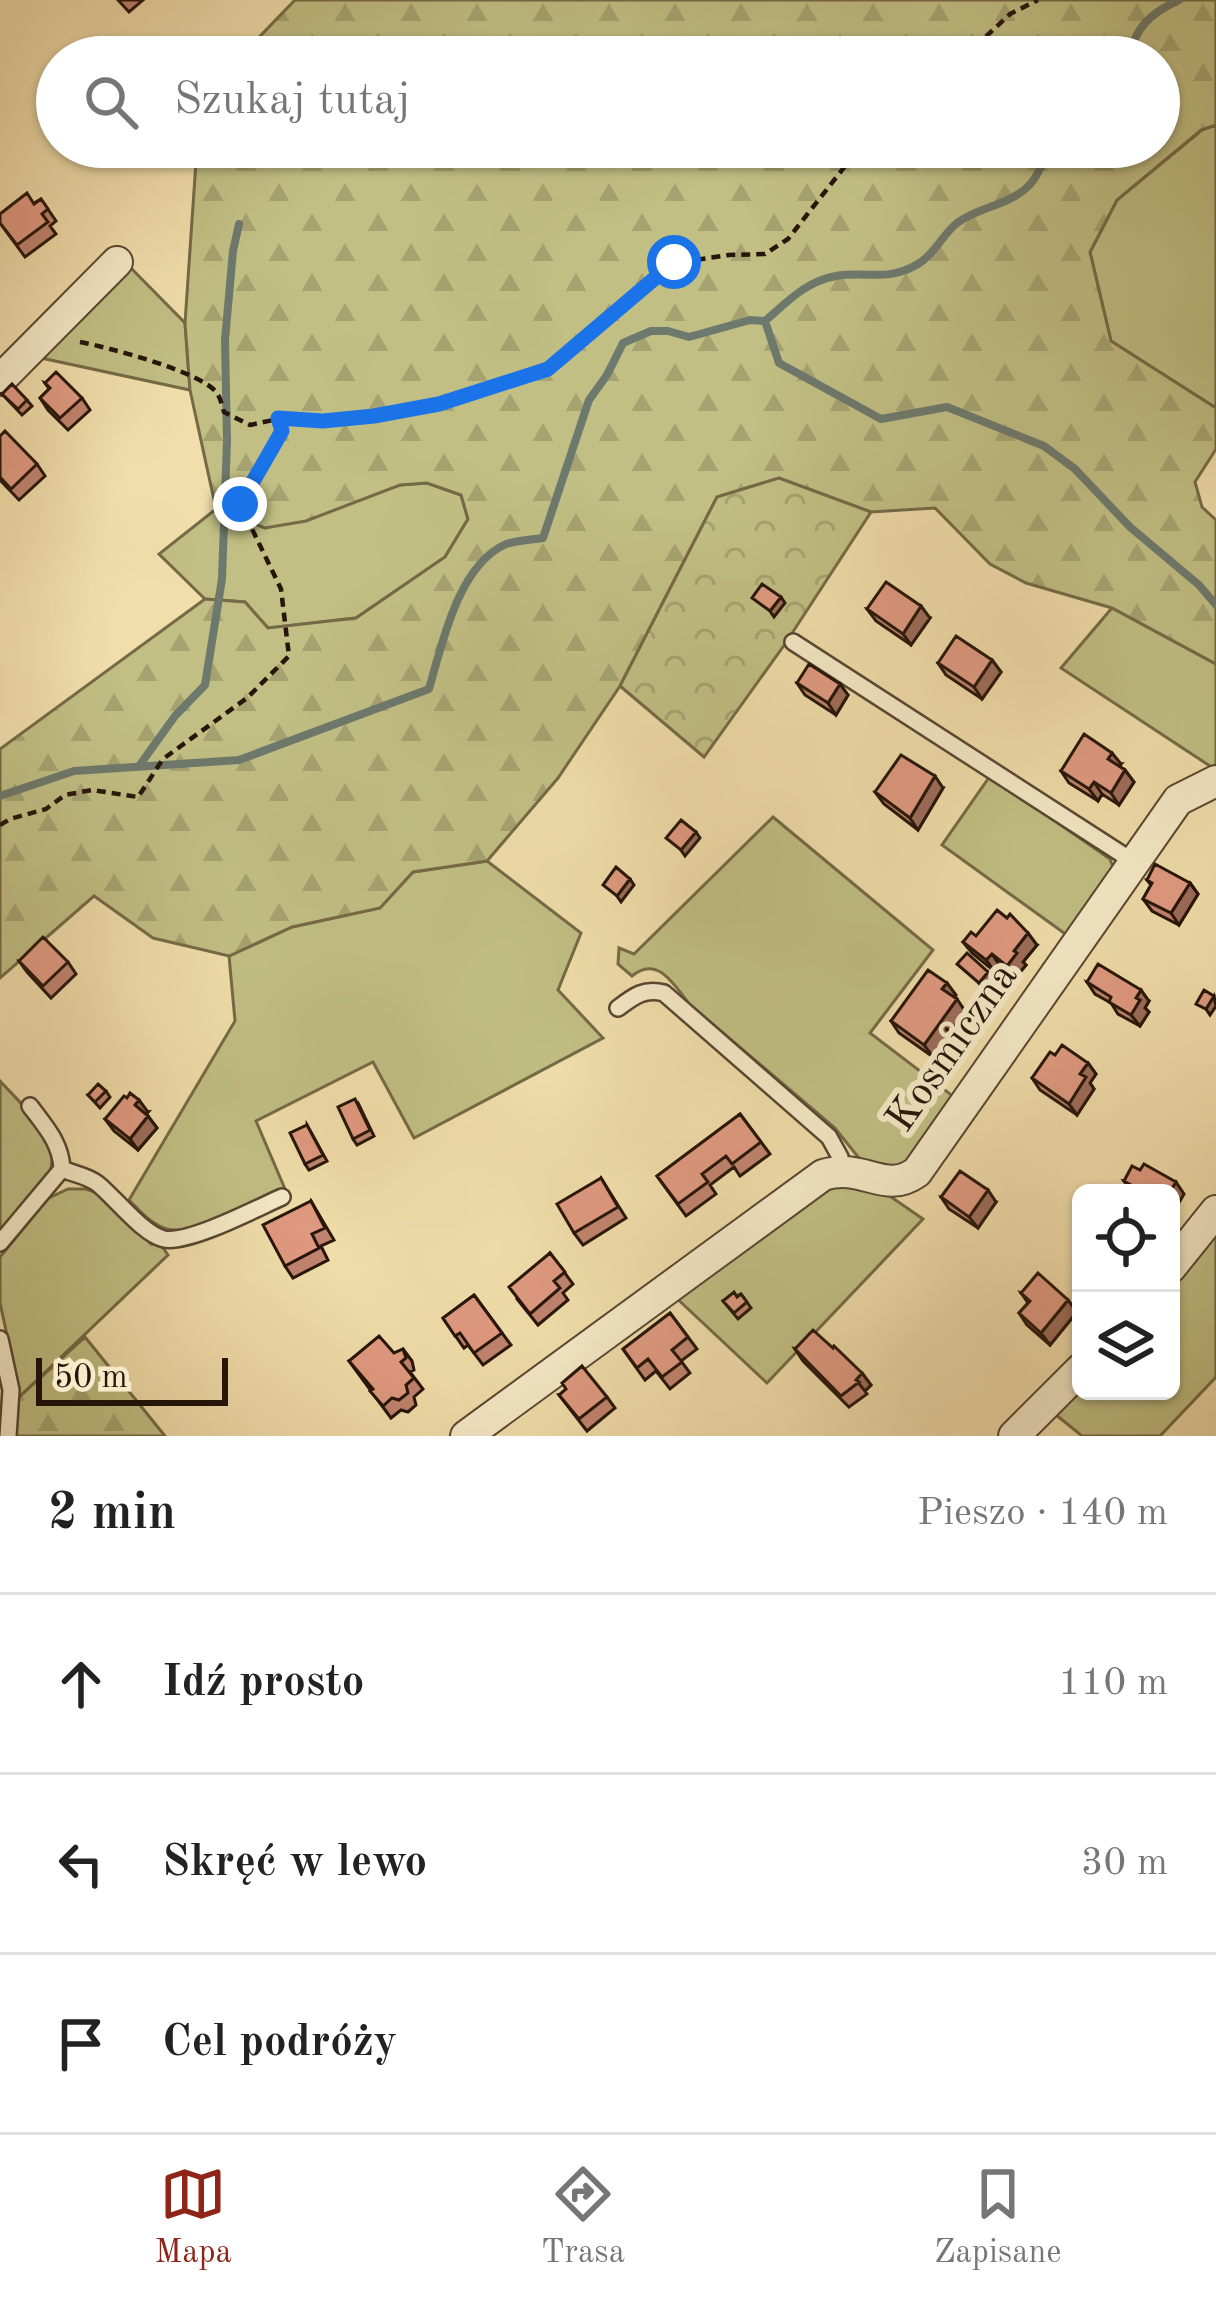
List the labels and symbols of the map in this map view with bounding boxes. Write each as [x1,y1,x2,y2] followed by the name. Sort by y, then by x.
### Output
[647,235,701,289] route start
[213,477,267,531] route end
[880,956,1026,1140] street label: Kosmiczna
[36,1352,228,1405] scale bar

